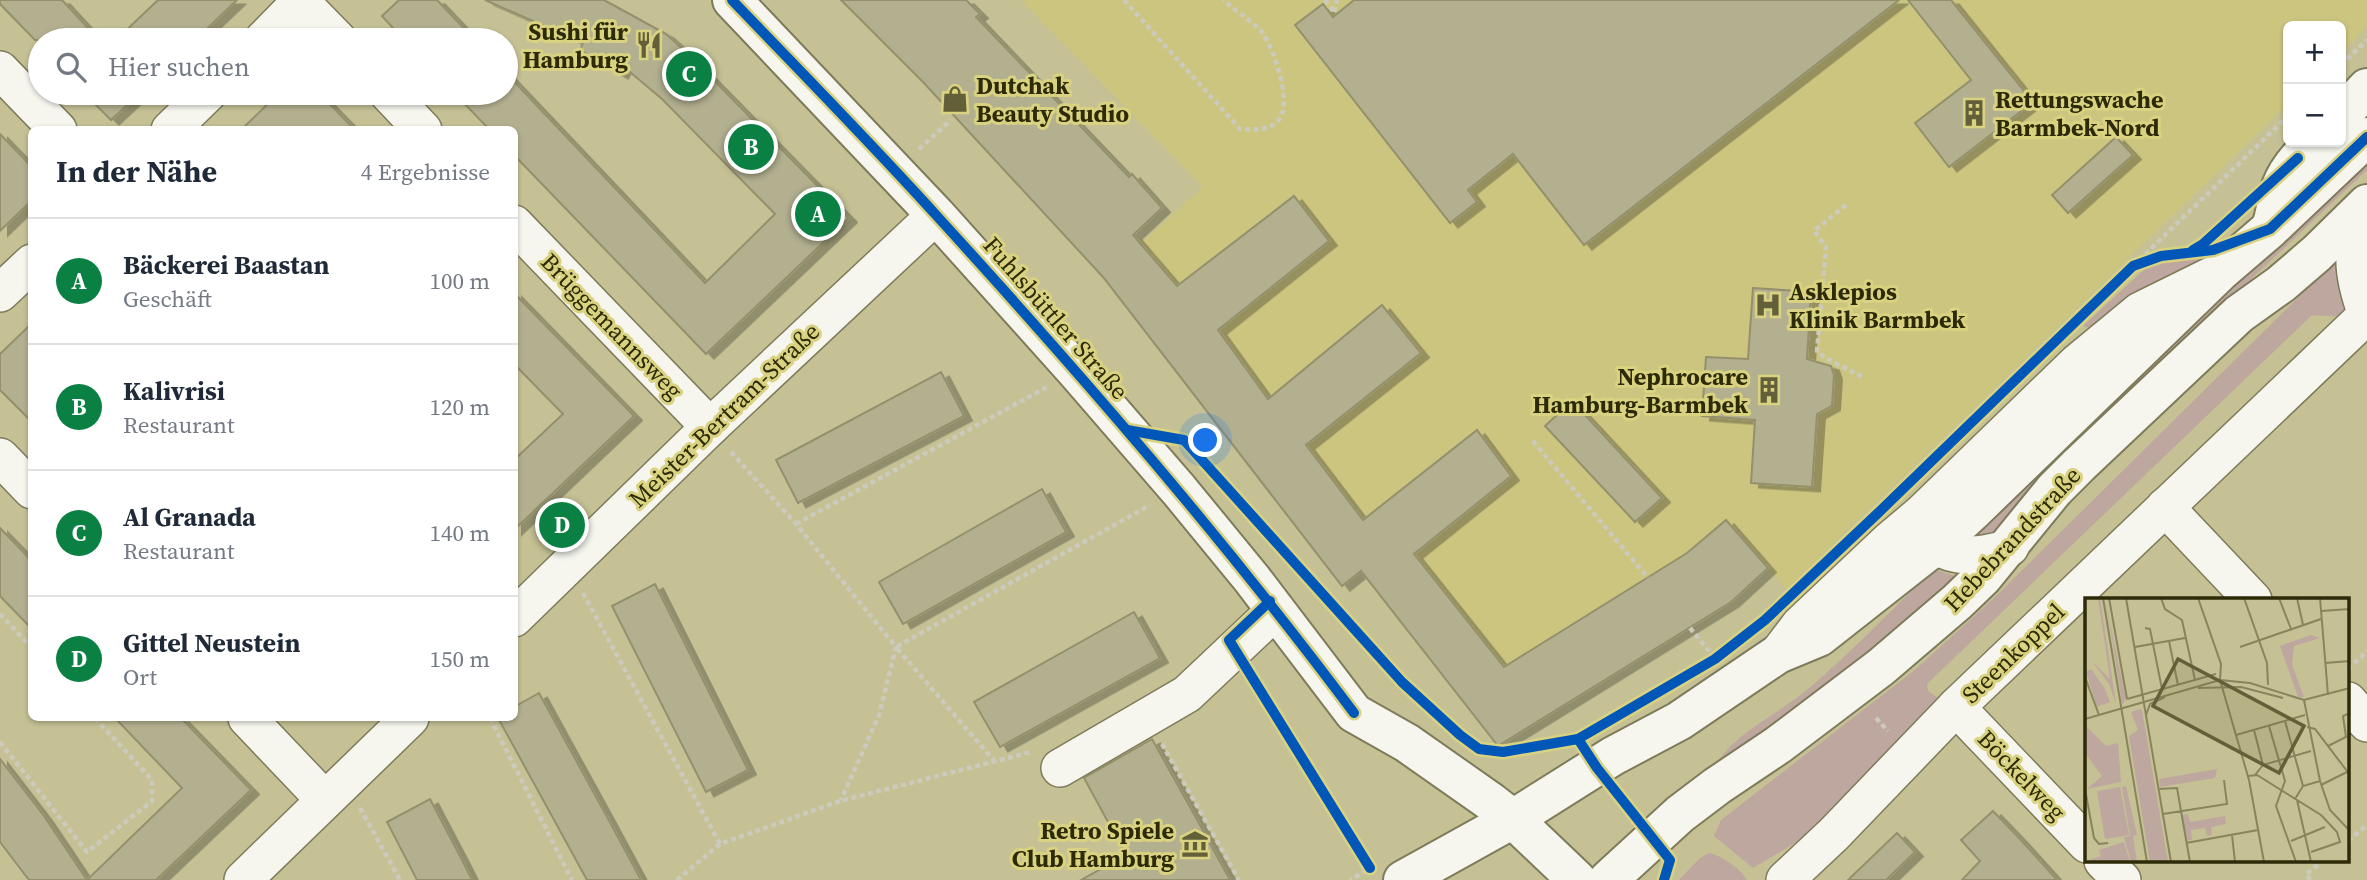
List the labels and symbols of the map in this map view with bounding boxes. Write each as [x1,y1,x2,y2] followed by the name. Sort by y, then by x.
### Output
[523,15,629,76] place label: Sushi für Hamburg
[634,30,664,60] restaurant icon: Sushi für Hamburg
[666,48,712,100] pin: C
[976,69,1129,130] place label: Dutchak Beauty Studio
[1995,83,2164,144] place label: Rettungswache Barmbek-Nord
[940,84,970,114] shop icon: Dutchak Beauty Studio
[1959,98,1989,128] building icon: Rettungswache Barmbek-Nord
[728,121,774,173] pin: B
[795,188,841,240] pin: A
[976,229,1136,407] street label: Fuhlsbüttler Straße
[534,246,690,406] street label: Brüggemannsweg
[1789,275,1966,336] place label: Asklepios Klinik Barmbek
[1753,290,1783,320] hospital icon: Asklepios Klinik Barmbek
[621,315,827,515] street label: Meister-Bertram-Straße
[1533,360,1749,421] place label: Nephrocare Hamburg-Barmbek
[1754,375,1784,405] building icon: Nephrocare Hamburg-Barmbek
[1188,423,1222,457] your location
[1936,459,2088,619] street label: Hebebrandstraße
[539,499,585,551] pin: D
[1954,596,2072,710] street label: Steenkoppel
[2085,598,2350,862] inset map
[1971,723,2073,827] street label: Böckelweg
[1012,814,1174,875] place label: Retro Spiele Club Hamburg
[1180,829,1210,859] museum icon: Retro Spiele Club Hamburg

